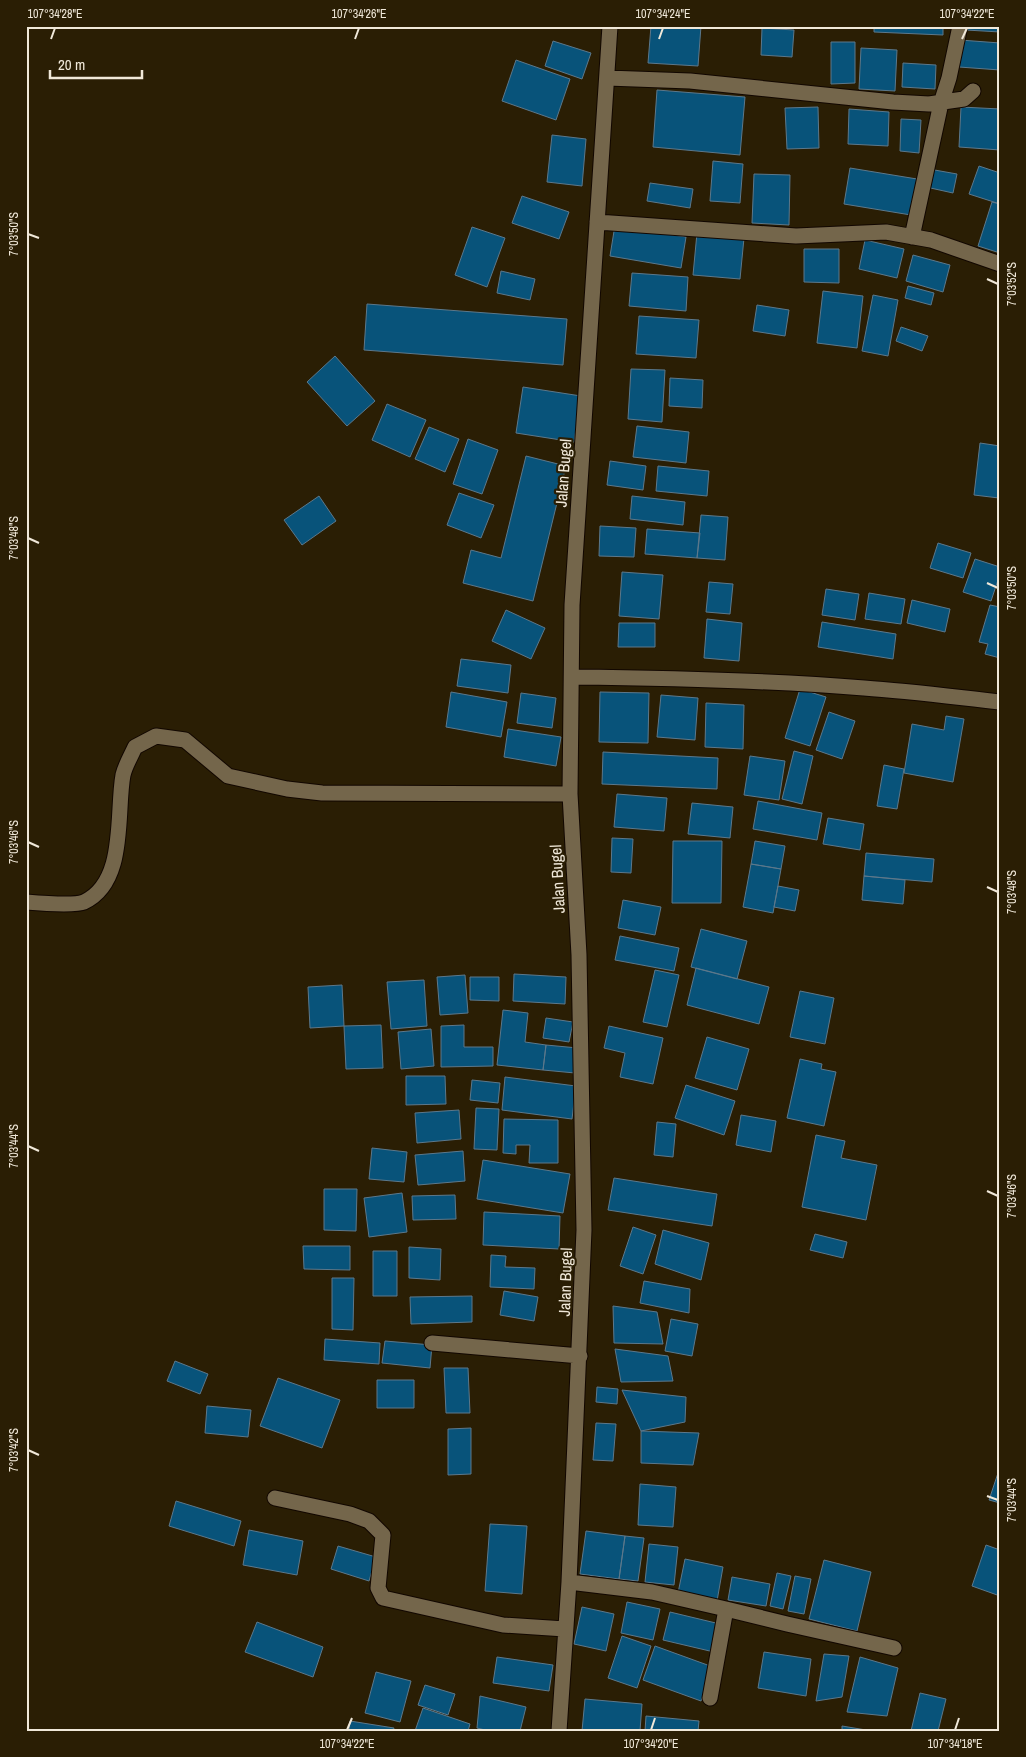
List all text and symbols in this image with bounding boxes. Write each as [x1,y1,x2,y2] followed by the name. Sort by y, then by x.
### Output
[27,6,83,22] text: 107°34'28"E
[331,6,387,22] text: 107°34'26"E
[635,6,691,22] text: 107°34'24"E
[939,6,995,22] text: 107°34'22"E
[50,48,142,80] scale bar
[58,54,85,75] text: 20 m
[6,212,22,256] text: 7°03'50"S
[1004,262,1020,306] text: 7°03'52"S
[550,438,576,508] street label: Jalan Bugel
[6,516,22,560] text: 7°03'48"S
[1004,566,1020,610] text: 7°03'50"S
[6,820,22,864] text: 7°03'46"S
[544,844,570,914] street label: Jalan Bugel
[1004,870,1020,914] text: 7°03'48"S
[6,1124,22,1168] text: 7°03'44"S
[1004,1174,1020,1218] text: 7°03'46"S
[553,1247,577,1317] street label: Jalan Bugel
[6,1428,22,1472] text: 7°03'42"S
[1004,1478,1020,1522] text: 7°03'44"S
[319,1736,375,1752] text: 107°34'22"E
[623,1736,679,1752] text: 107°34'20"E
[927,1736,983,1752] text: 107°34'18"E

